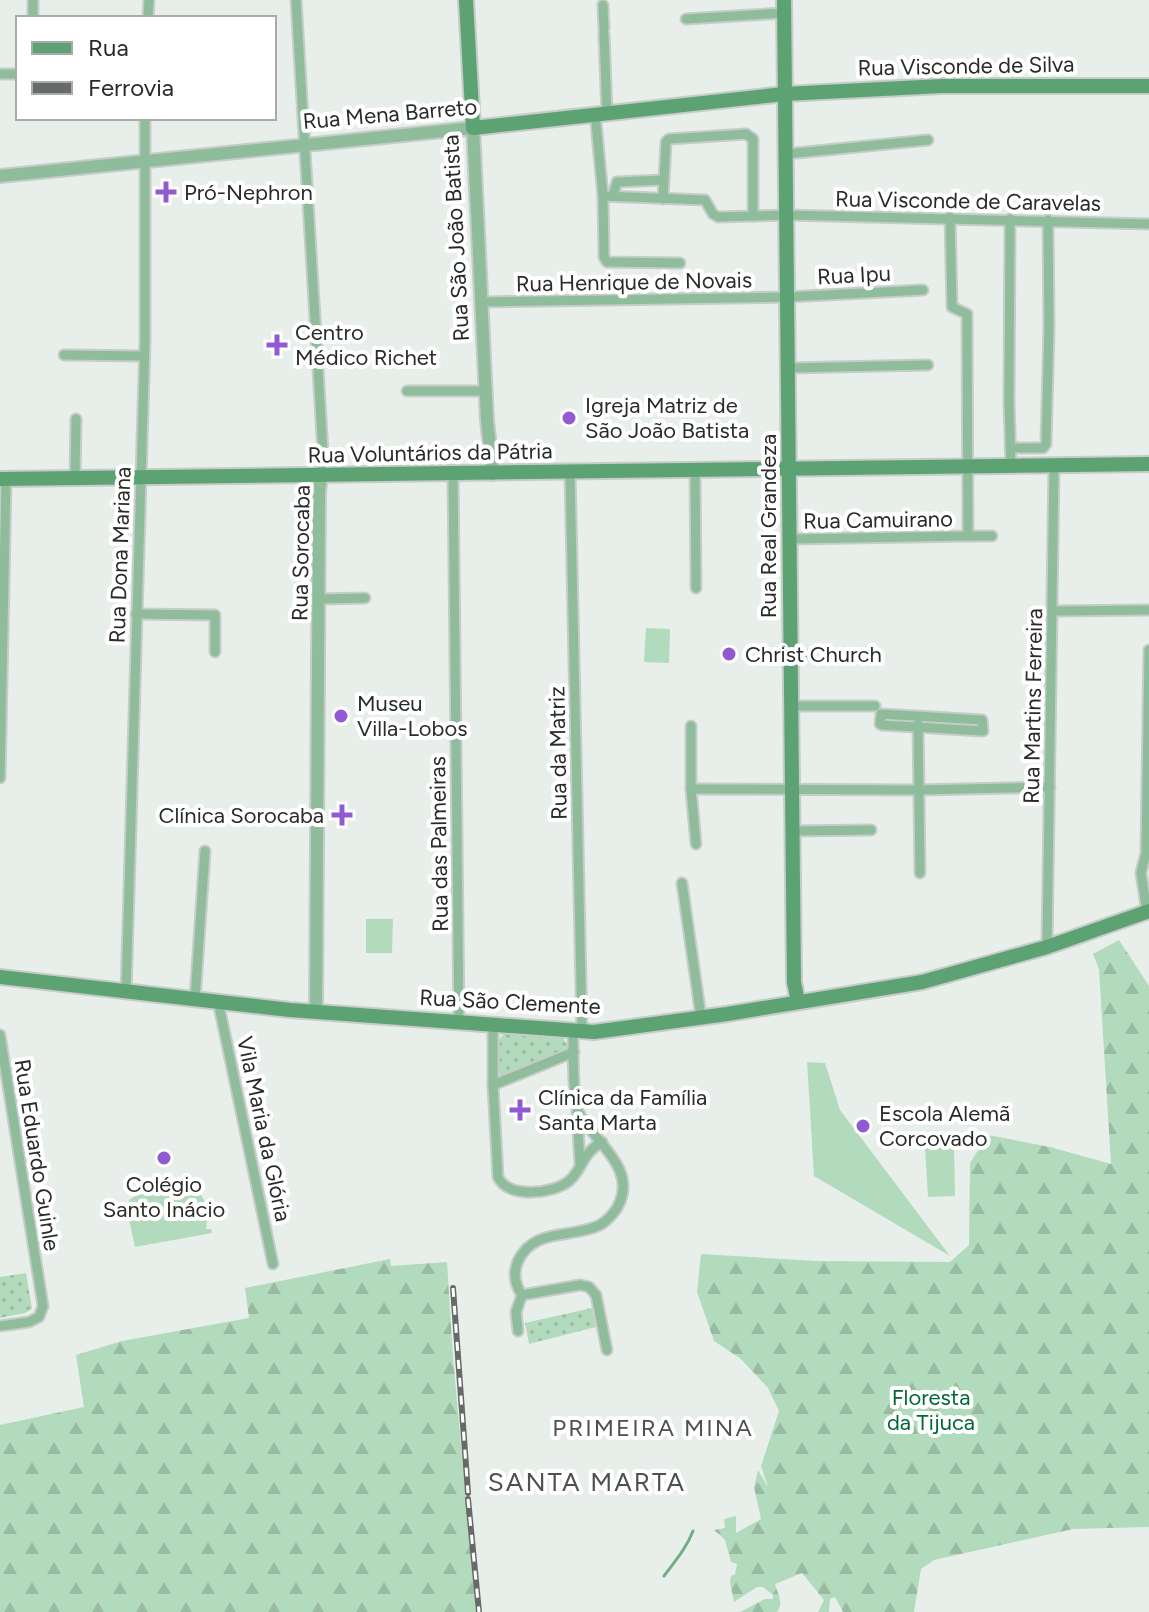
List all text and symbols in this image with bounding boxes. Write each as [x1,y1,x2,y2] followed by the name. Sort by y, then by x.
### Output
[16,16,276,120] legend
[88,33,129,62] text: Rua
[857,51,1075,81] street label: Rua Visconde de Silva
[88,73,174,102] text: Ferrovia
[302,93,478,135] street label: Rua Mena Barreto
[437,134,475,342] street label: Rua São João Batista
[184,179,313,206] place label: Pró-Nephron
[155,181,177,203] marker: Pró-Nephron
[835,185,1101,217] street label: Rua Visconde de Caravelas
[816,260,892,290] street label: Rua Ipu
[516,266,752,298] street label: Rua Henrique de Novais
[295,319,437,371] place label: Centro Médico Richet
[266,334,288,356] marker: Centro Médico Richet
[585,392,749,444] place label: Igreja Matriz de São João Batista
[560,409,578,427] marker: Igreja Matriz de São João Batista
[755,434,782,618] street label: Rua Real Grandeza
[307,437,553,469] street label: Rua Voluntários da Pátria
[103,466,137,644] street label: Rua Dona Mariana
[286,485,316,621] street label: Rua Sorocaba
[803,505,953,535] street label: Rua Camuirano
[1018,608,1048,804] street label: Rua Martins Ferreira
[745,641,882,668] place label: Christ Church
[720,645,738,663] marker: Christ Church
[543,686,573,820] street label: Rua da Matriz
[357,690,468,742] place label: Museu Villa-Lobos
[332,707,350,725] marker: Museu Villa-Lobos
[424,756,454,932] street label: Rua das Palmeiras
[159,802,324,829] place label: Clínica Sorocaba
[331,804,353,826] marker: Clínica Sorocaba
[419,984,601,1020] street label: Rua São Clemente
[231,1034,297,1224] street label: Vila Maria da Glória
[9,1057,65,1253] street label: Rua Eduardo Guinle
[538,1084,707,1136] place label: Clínica da Família Santa Marta
[509,1099,531,1121] marker: Clínica da Família Santa Marta
[879,1100,1010,1152] place label: Escola Alemã Corcovado
[854,1117,872,1135] marker: Escola Alemã Corcovado
[155,1149,173,1167] marker: Colégio Santo Inácio
[103,1171,225,1223] place label: Colégio Santo Inácio
[887,1384,975,1436] park label: Floresta da Tijuca
[552,1413,754,1442] district label: PRIMEIRA MINA
[488,1466,686,1498] district label: SANTA MARTA

